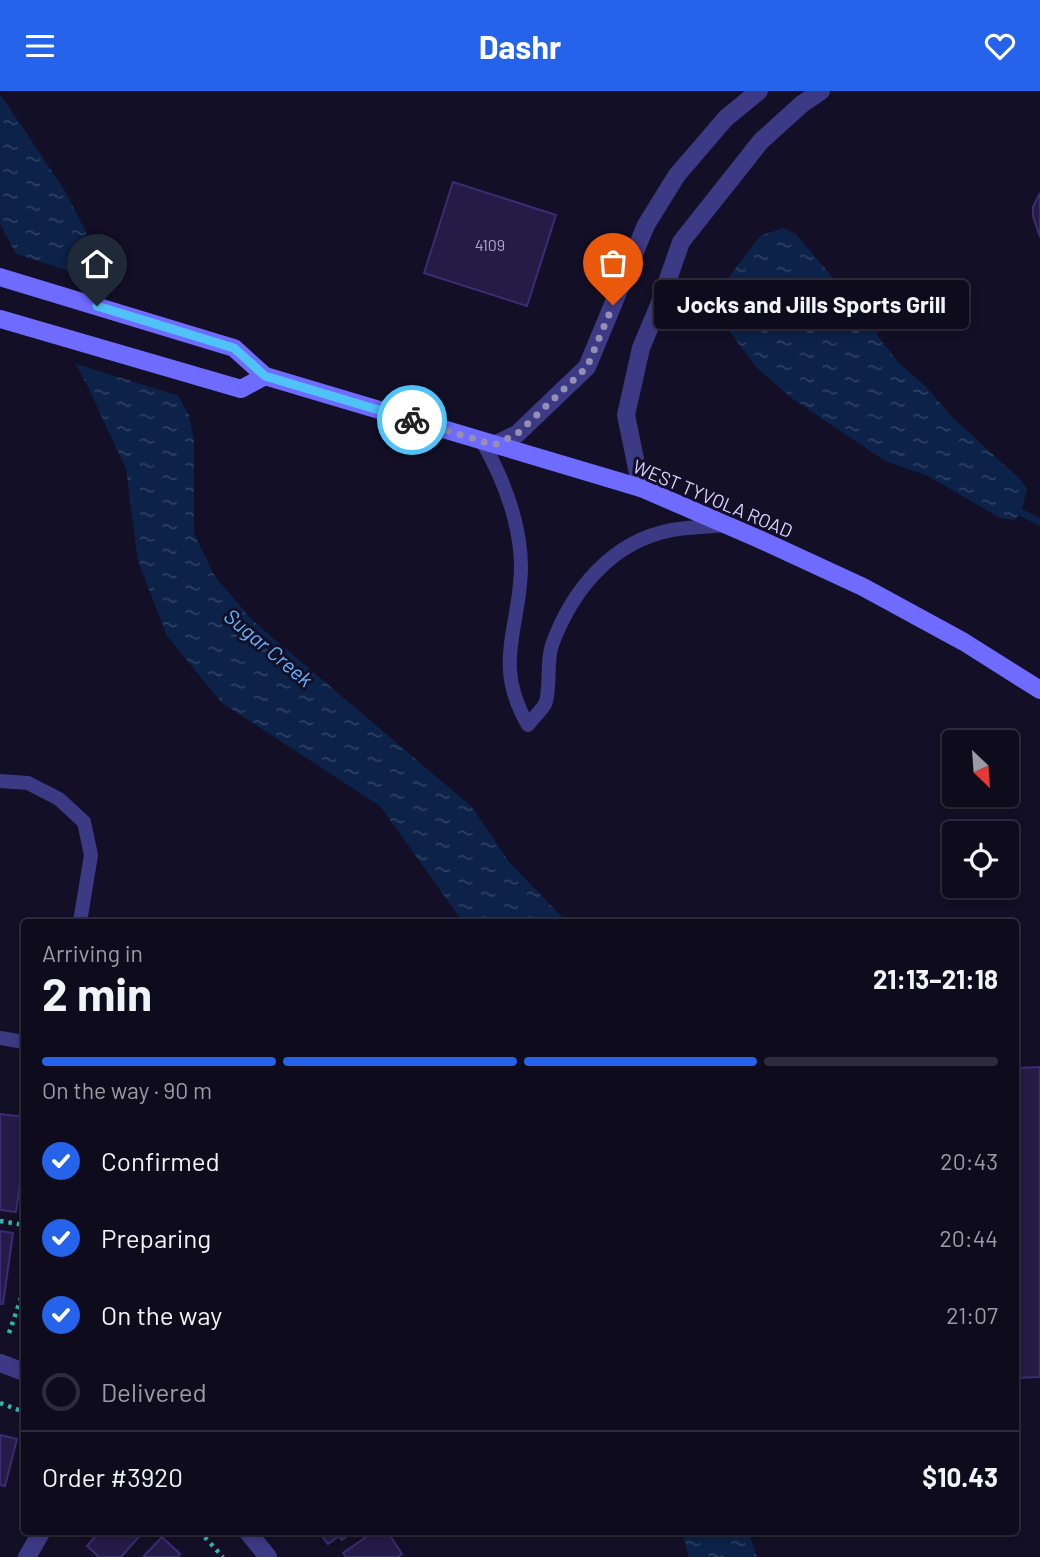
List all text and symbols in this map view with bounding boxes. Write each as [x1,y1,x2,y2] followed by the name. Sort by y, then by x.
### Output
[21,27,59,65] icon: menu
[479,27,561,65] text: Dashr
[981,27,1019,65] icon: heart
[583,233,643,305] pin
[67,234,127,306] pin
[475,235,505,254] house number: 4109
[594,244,632,282] icon: bag
[78,245,116,283] icon: home
[655,281,970,329] callout: Jocks and Jills Sports Grill
[677,290,946,318] text: Jocks and Jills Sports Grill
[377,385,447,455] courier
[393,401,431,439] icon: bike
[630,454,796,542] street label: WEST TYVOLA ROAD
[220,603,319,692] water label: Sugar Creek
[942,730,1018,807] north arrow
[942,730,1019,898] map controls
[942,821,1019,898] button: locate
[42,939,143,967] text: Arriving in
[873,963,998,994] text: 21:13–21:18
[42,965,152,1020] text: 2 min
[42,1076,212,1104] text: On the way · 90 m
[42,1142,80,1180] icon: check
[101,1145,220,1176] text: Confirmed
[940,1147,998,1175] text: 20:43
[42,1219,80,1257] icon: check
[101,1222,211,1253] text: Preparing
[940,1224,998,1252] text: 20:44
[42,1296,80,1334] icon: check
[101,1299,222,1330] text: On the way
[946,1301,998,1329] text: 21:07
[101,1376,207,1407] text: Delivered
[42,1461,183,1492] text: Order #3920
[922,1461,998,1492] text: $10.43

